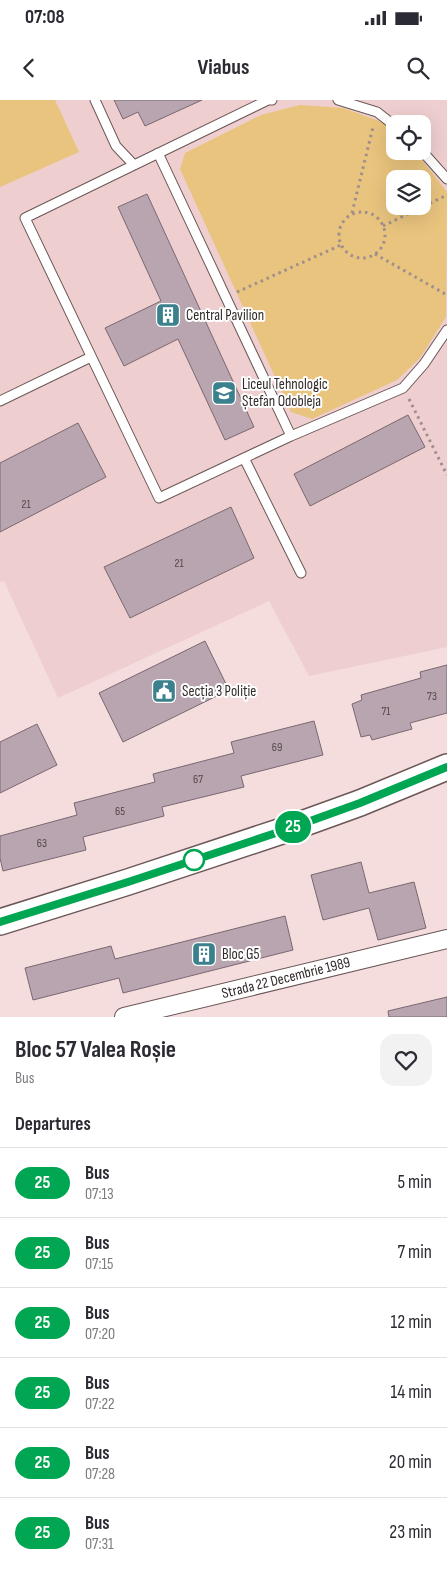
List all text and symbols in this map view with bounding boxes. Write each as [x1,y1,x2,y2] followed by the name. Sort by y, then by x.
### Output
[25,6,65,29] text: 07:08
[15,54,43,82] icon: back
[198,54,249,81] text: Viabus
[404,54,432,82] icon: search
[386,115,431,215] map controls
[386,115,431,160] button: locate
[386,170,431,215] button: layers
[155,302,181,328] building icon: Central Pavilion
[186,306,264,325] place label: Central Pavilion
[242,375,328,411] place label: Liceul Tehnologic Ștefan Odobleja
[211,380,237,406] school or university icon: Liceul Tehnologic Ștefan Odobleja
[21,497,31,512] house number: 21
[174,556,184,571] house number: 21
[151,678,177,704] public building icon: Secția 3 Poliție
[182,682,256,701] place label: Secția 3 Poliție
[427,689,437,704] house number: 73
[381,704,391,719] house number: 71
[272,740,282,755] house number: 69
[193,772,203,787] house number: 67
[115,804,125,819] house number: 65
[270,811,316,843] line badge: 25
[285,816,301,837] text: 25
[37,836,47,851] house number: 63
[183,849,205,871] unlabelled marker
[191,941,217,967] building icon: Bloc G5
[222,945,260,964] place label: Bloc G5
[220,953,352,1003] street label: Strada 22 Decembrie 1989
[380,1034,432,1086] button: heart
[15,1035,176,1064] text: Bloc 57 Valea Roșie
[15,1069,35,1088] text: Bus
[15,1113,91,1136] text: Departures
[85,1162,110,1185] text: Bus
[397,1171,432,1194] text: 5 min
[35,1172,50,1193] text: 25
[85,1185,114,1204] text: 07:13
[85,1232,110,1255] text: Bus
[398,1241,432,1264] text: 7 min
[35,1242,50,1263] text: 25
[85,1255,113,1274] text: 07:15
[85,1302,110,1325] text: Bus
[390,1311,432,1334] text: 12 min
[35,1312,50,1333] text: 25
[85,1325,115,1344] text: 07:20
[85,1372,110,1395] text: Bus
[391,1381,432,1404] text: 14 min
[35,1382,50,1403] text: 25
[85,1395,115,1414] text: 07:22
[85,1442,110,1465] text: Bus
[389,1451,432,1474] text: 20 min
[35,1452,50,1473] text: 25
[85,1465,115,1484] text: 07:28
[85,1512,110,1535] text: Bus
[389,1521,432,1544] text: 23 min
[35,1522,50,1543] text: 25
[85,1535,114,1554] text: 07:31

